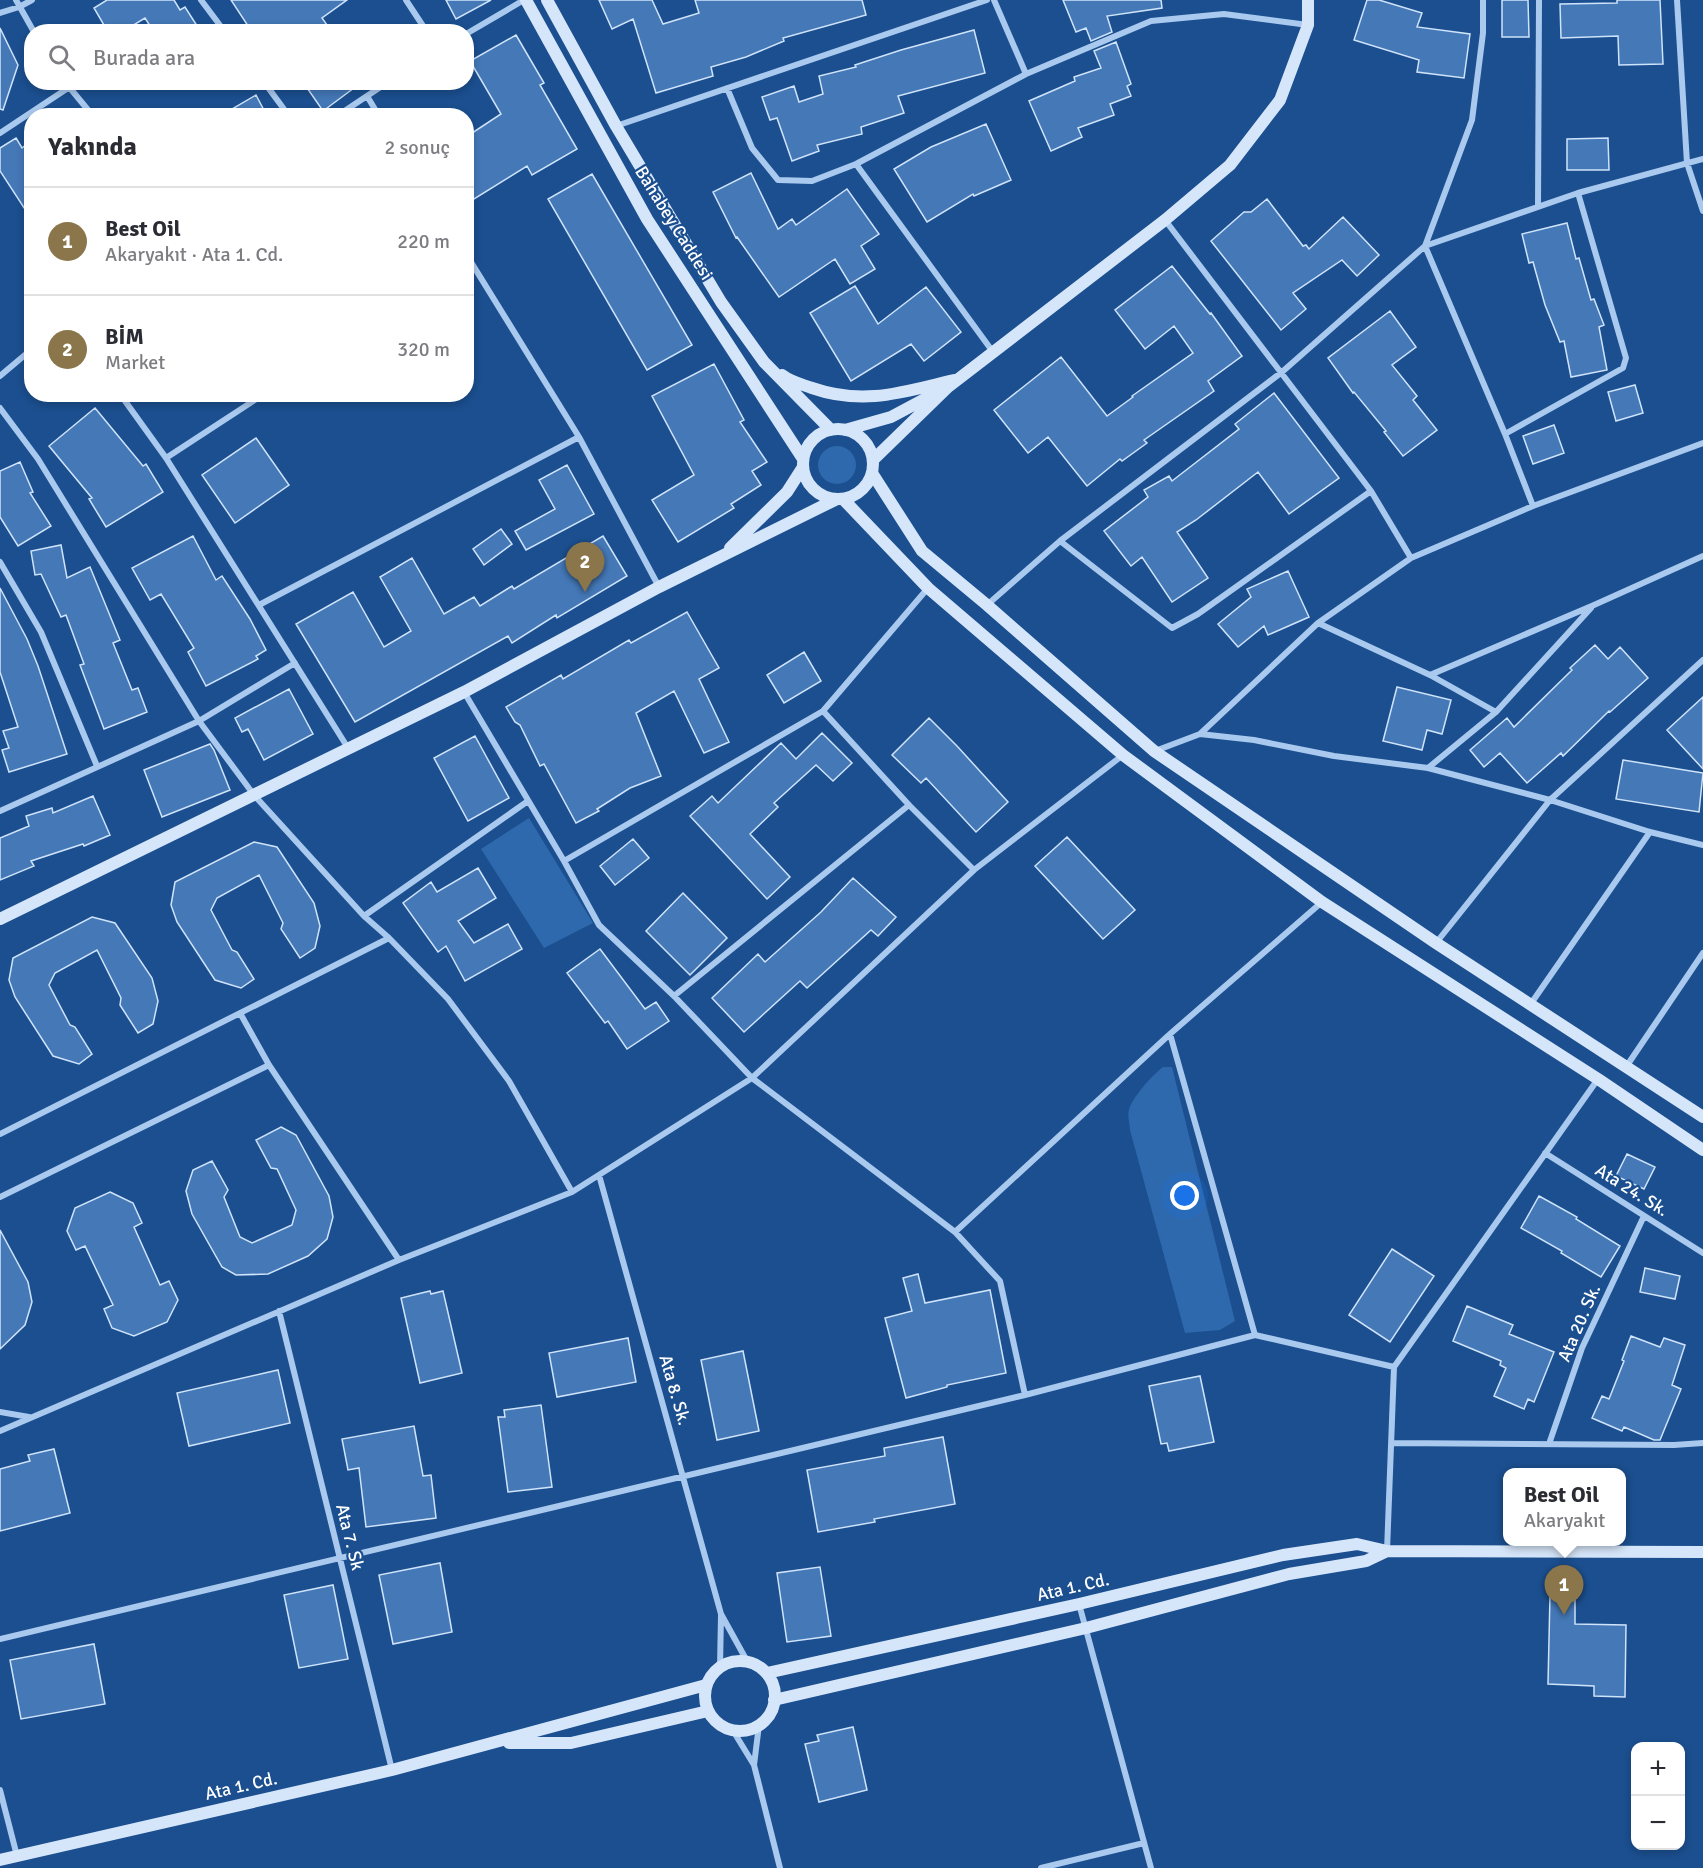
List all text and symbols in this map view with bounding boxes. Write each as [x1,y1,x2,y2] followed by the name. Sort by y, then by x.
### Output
[24,24,474,90] search box
[45,41,78,74] icon: search
[93,44,195,71] text: Burada ara
[48,131,137,163] text: Yakında
[384,135,450,160] text: 2 sonuç
[630,162,718,284] street label: Bahabey Caddesi
[105,215,181,242] text: Best Oil
[62,229,73,254] text: 1
[397,229,450,254] text: 220 m
[105,242,283,267] text: Akaryakıt · Ata 1. Cd.
[105,323,144,350] text: BİM
[62,337,73,362] text: 2
[397,337,450,362] text: 320 m
[105,350,165,375] text: Market
[566,542,604,592] pin: 2
[1591,1159,1673,1221] street label: Ata 24. Sk.
[1170,1181,1199,1210] your location
[1553,1281,1605,1365] street label: Ata 20. Sk.
[654,1352,696,1428] street label: Ata 8. Sk.
[1503,1468,1626,1546] popup
[1524,1481,1599,1508] text: Best Oil
[331,1502,369,1572] street label: Ata 7. Sk
[1524,1508,1605,1533] text: Akaryakıt
[1544,1566,1584,1615] pin: 1
[1035,1568,1111,1606] street label: Ata 1. Cd.
[1631,1742,1685,1850] map controls
[1631,1742,1685,1796] button: +
[203,1767,279,1805] street label: Ata 1. Cd.
[1631,1796,1685,1850] button: −

